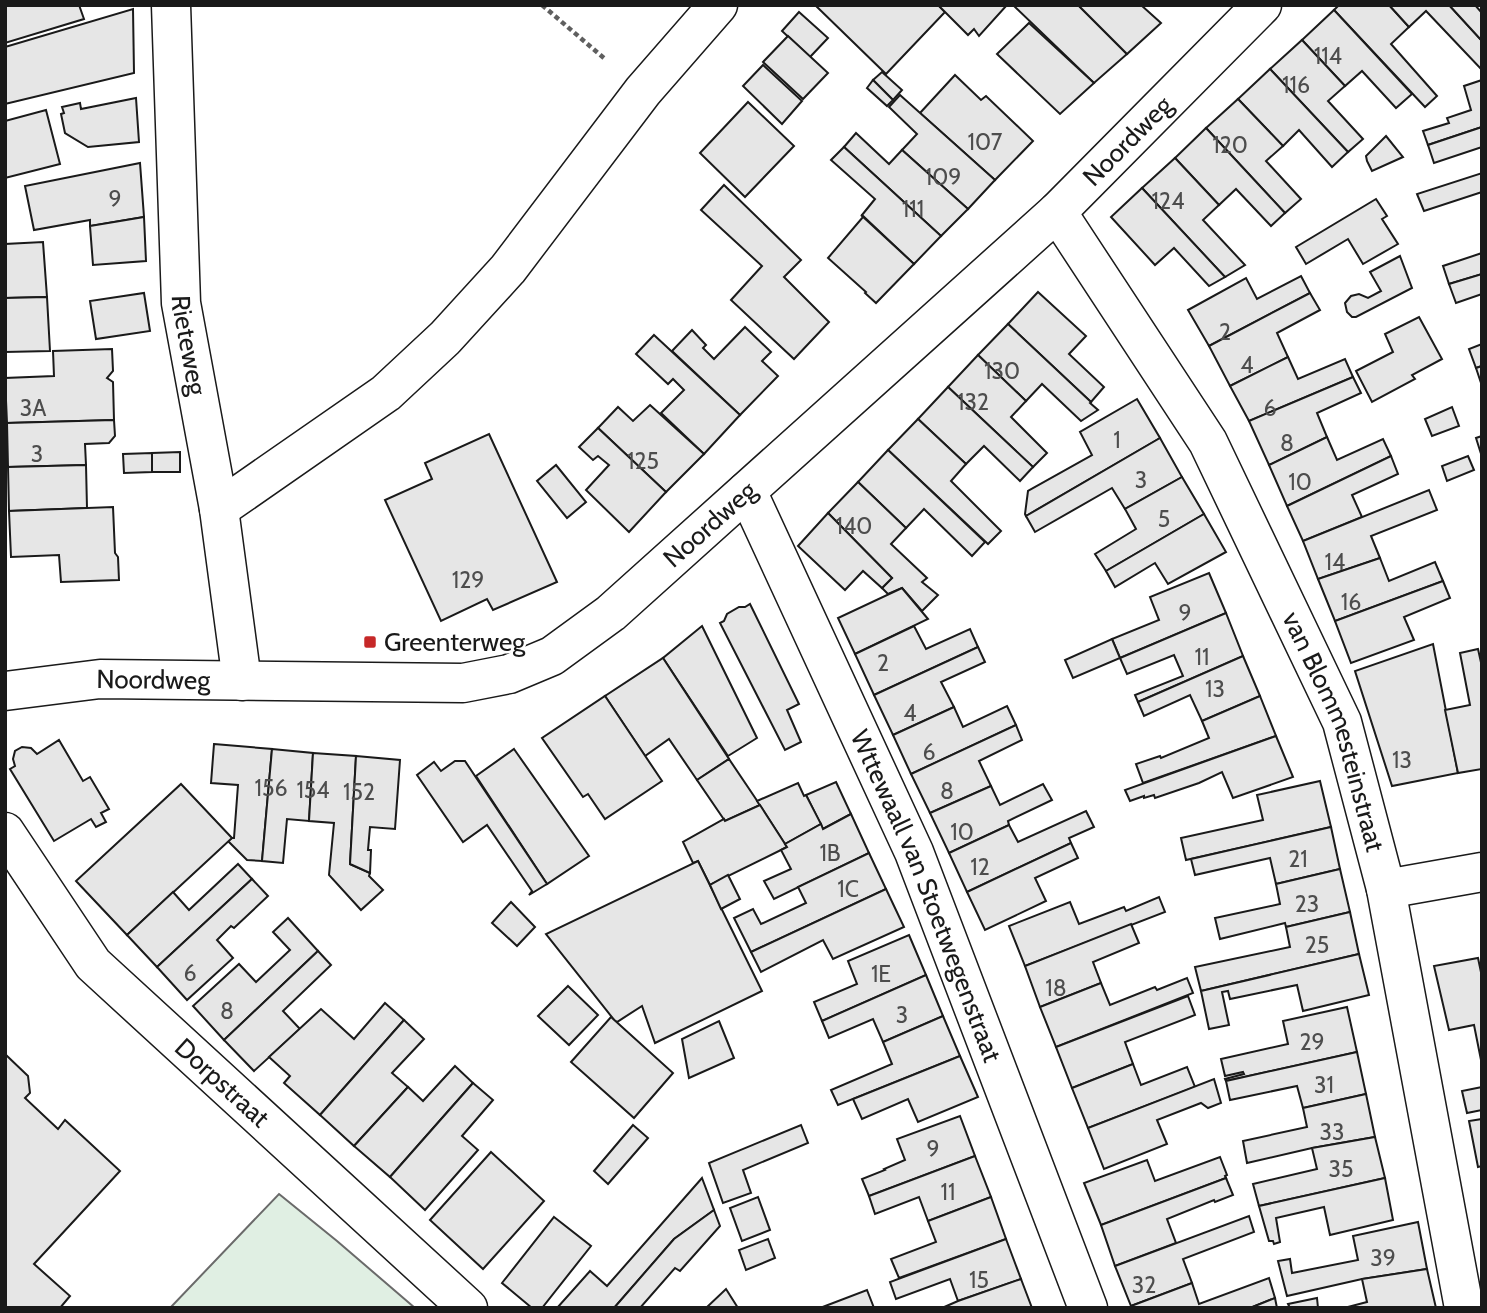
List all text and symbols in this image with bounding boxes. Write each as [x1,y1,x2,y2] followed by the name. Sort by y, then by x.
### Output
[1314,42,1342,70] house number: 114
[1282,71,1310,99] house number: 116
[1076,89,1180,193] street label: Noordweg
[968,128,1003,156] house number: 107
[1212,131,1248,159] house number: 120
[925,163,961,191] house number: 109
[108,185,122,213] house number: 9
[1152,187,1184,215] house number: 124
[902,195,924,223] house number: 111
[165,295,214,399] street label: Rieteweg
[1219,318,1231,346] house number: 2
[1240,351,1254,379] house number: 4
[984,357,1020,385] house number: 130
[957,388,989,416] house number: 132
[20,394,46,422] house number: 3A
[1263,394,1277,422] house number: 6
[1113,426,1121,454] house number: 1
[1280,429,1294,457] house number: 8
[31,440,43,468] house number: 3
[627,447,659,475] house number: 125
[1135,466,1147,494] house number: 3
[1288,468,1312,496] house number: 10
[657,474,764,574] street label: Noordweg
[1158,505,1170,533] house number: 5
[836,512,872,540] house number: 140
[1325,548,1345,576] house number: 14
[452,566,484,594] house number: 129
[1341,588,1361,616] house number: 16
[1178,599,1192,627] house number: 9
[1276,606,1392,855] street label: van Blommesteinstraat
[384,626,526,658] place label: Greenterweg
[362,634,378,650] marker: Greenterweg
[1195,643,1210,671] house number: 11
[877,649,889,677] house number: 2
[96,663,211,696] street label: Noordweg
[1205,675,1225,703] house number: 13
[903,699,917,727] house number: 4
[844,725,1009,1067] street label: Wttewaall van Stoetwegenstraat
[922,738,936,766] house number: 6
[1392,746,1412,774] house number: 13
[254,774,288,802] house number: 156
[296,776,330,804] house number: 154
[940,777,954,805] house number: 8
[343,778,375,806] house number: 152
[950,818,974,846] house number: 10
[819,839,841,867] house number: 1B
[1288,845,1308,873] house number: 21
[970,853,990,881] house number: 12
[837,875,859,903] house number: 1C
[1295,890,1319,918] house number: 23
[1305,931,1329,959] house number: 25
[183,959,197,987] house number: 6
[871,960,891,988] house number: 1E
[1045,974,1067,1002] house number: 18
[220,997,234,1025] house number: 8
[896,1001,908,1029] house number: 3
[1299,1028,1325,1056] house number: 29
[168,1031,276,1134] street label: Dorpstraat
[1314,1071,1334,1099] house number: 31
[1320,1118,1344,1146] house number: 33
[926,1135,940,1163] house number: 9
[1329,1155,1353,1183] house number: 35
[941,1178,956,1206] house number: 11
[1370,1244,1396,1272] house number: 39
[969,1266,989,1294] house number: 15
[1132,1271,1156,1299] house number: 32

